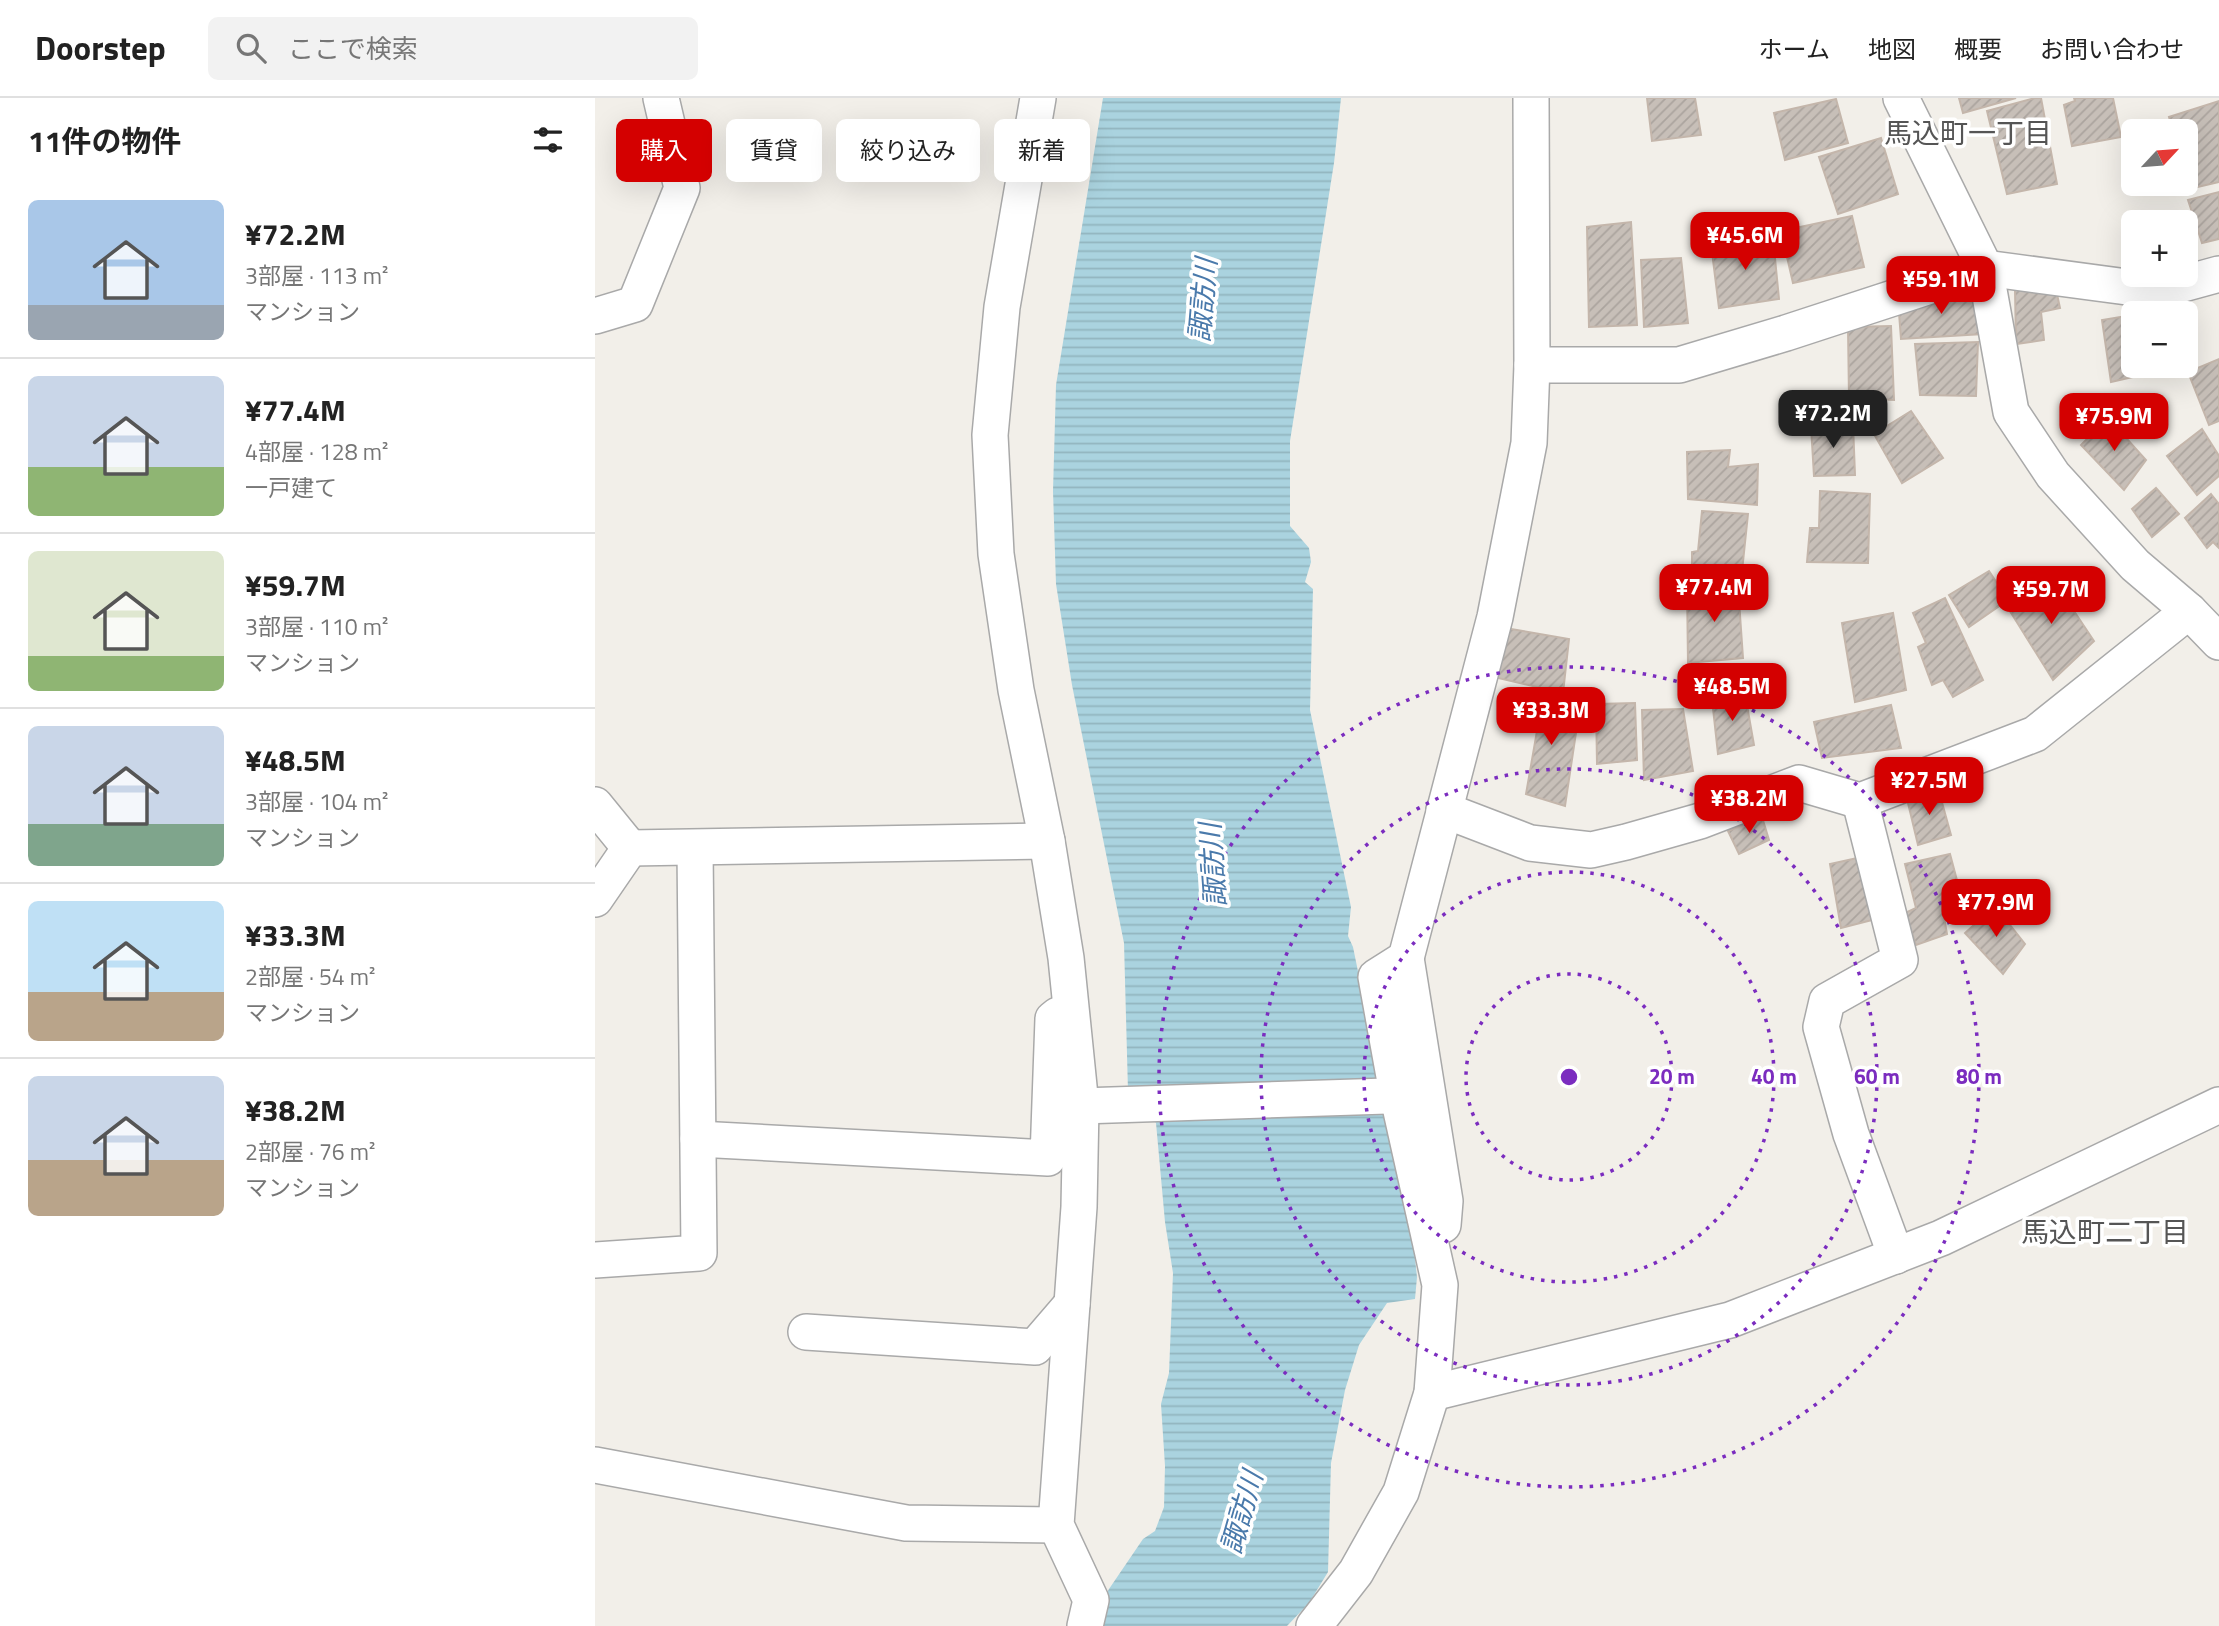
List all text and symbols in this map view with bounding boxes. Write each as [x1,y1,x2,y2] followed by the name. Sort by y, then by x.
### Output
[208,17,698,80] search box
[35,23,166,73] text: Doorstep
[232,29,270,67] icon: search
[288,29,418,68] text: ここで検索
[1759,31,1830,67] text: ホーム
[1868,31,1916,67] text: 地図
[1954,31,2002,67] text: 概要
[2040,31,2184,67] text: お問い合わせ
[1884,111,2052,154] district label: 馬込町一丁目
[28,118,182,164] text: 11件の物件
[616,119,712,182] chip: 購入
[726,119,822,182] chip: 賃貸
[836,119,980,182] chip: 絞り込み
[994,119,1090,182] chip: 新着
[2121,119,2198,196] north arrow
[2121,119,2198,378] map controls
[529,121,567,159] icon: filters
[2121,210,2198,287] button: +
[245,211,346,257] text: ¥72.2M
[1688,212,1802,272] pin: ¥45.6M
[1706,217,1784,252] text: ¥45.6M
[84,228,168,312] icon: home
[1177,253,1227,344] water label: 諏訪川
[1884,256,1998,316] pin: ¥59.1M
[245,258,388,293] text: 3部屋 · 113 m²
[1902,261,1980,296] text: ¥59.1M
[245,294,360,329] text: マンション
[2121,301,2198,378] button: −
[245,387,346,433] text: ¥77.4M
[1776,390,1890,450] pin: ¥72.2M
[2057,394,2171,453] pin: ¥75.9M
[1794,395,1872,430] text: ¥72.2M
[2075,398,2153,433] text: ¥75.9M
[84,404,168,488] icon: home
[245,434,388,469] text: 4部屋 · 128 m²
[245,470,337,505] text: 一戸建て
[245,562,346,608] text: ¥59.7M
[1657,564,1771,624] pin: ¥77.4M
[1994,566,2108,626] pin: ¥59.7M
[1675,569,1753,604] text: ¥77.4M
[2012,571,2090,606] text: ¥59.7M
[84,579,168,663] icon: home
[245,609,388,644] text: 3部屋 · 110 m²
[245,645,360,680] text: マンション
[1675,664,1789,723] pin: ¥48.5M
[1693,668,1771,703] text: ¥48.5M
[1494,688,1608,747] pin: ¥33.3M
[1512,692,1590,727] text: ¥33.3M
[245,737,346,783] text: ¥48.5M
[84,754,168,838] icon: home
[1872,758,1986,817] pin: ¥27.5M
[1890,762,1968,797] text: ¥27.5M
[1692,776,1806,835] pin: ¥38.2M
[1710,780,1788,815] text: ¥38.2M
[245,784,388,819] text: 3部屋 · 104 m²
[1187,819,1236,908] water label: 諏訪川
[245,820,360,855] text: マンション
[1939,880,2053,939] pin: ¥77.9M
[1957,884,2035,919] text: ¥77.9M
[245,912,346,958] text: ¥33.3M
[84,929,168,1013] icon: home
[245,959,375,994] text: 2部屋 · 54 m²
[245,995,360,1030] text: マンション
[1649,1060,1695,1092] text: 20 m
[1751,1060,1797,1092] text: 40 m
[1854,1060,1900,1092] text: 60 m
[1956,1060,2002,1092] text: 80 m
[1557,1065,1581,1089] centre of rings
[245,1087,346,1133] text: ¥38.2M
[84,1104,168,1188] icon: home
[245,1134,375,1169] text: 2部屋 · 76 m²
[245,1170,360,1205] text: マンション
[2021,1210,2189,1253] district label: 馬込町二丁目
[1209,1463,1274,1558] water label: 諏訪川

